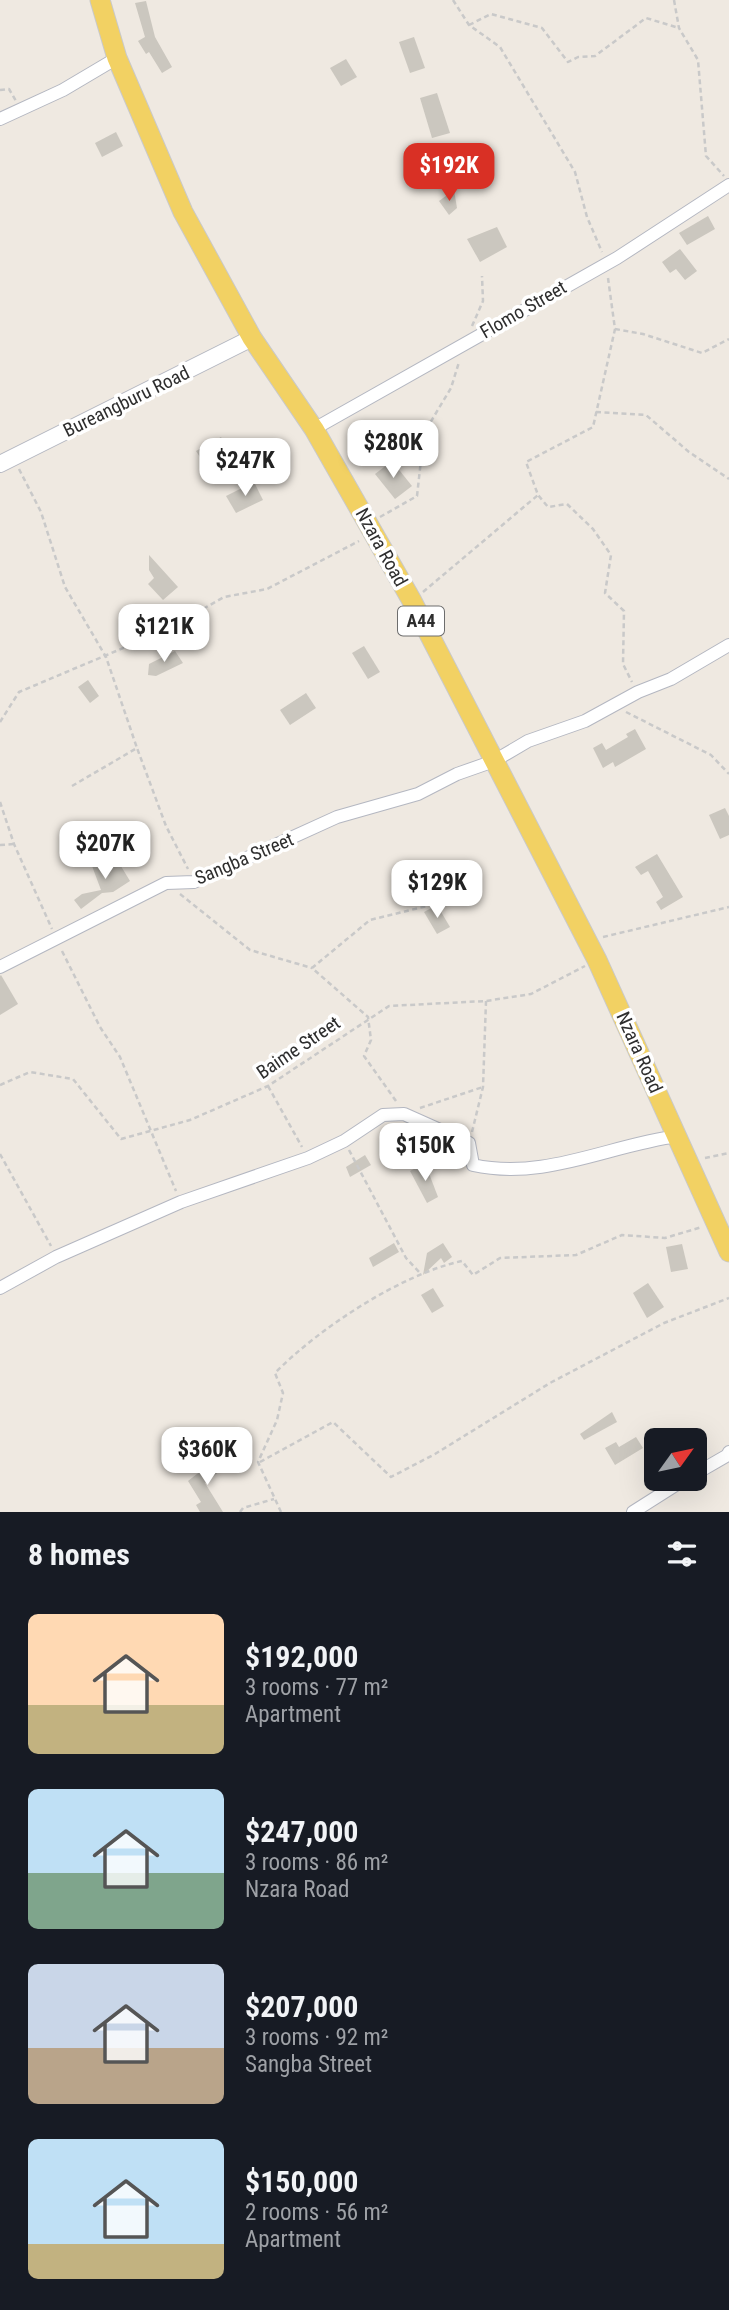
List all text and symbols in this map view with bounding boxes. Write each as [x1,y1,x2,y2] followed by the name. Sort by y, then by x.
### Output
[400,144,498,203] pin: $192K
[419,152,479,179] text: $192K
[476,276,570,343] street label: Flomo Street
[59,361,193,442] street label: Bureangburu Road
[344,420,442,480] pin: $280K
[363,429,423,456] text: $280K
[196,438,294,498] pin: $247K
[215,447,275,474] text: $247K
[351,504,413,591] street label: Nzara Road
[115,604,213,664] pin: $121K
[398,606,444,636] road number: A44
[134,613,194,640] text: $121K
[56,822,154,881] pin: $207K
[191,827,297,890] street label: Sangba Street
[75,830,135,857] text: $207K
[388,860,486,920] pin: $129K
[407,869,467,896] text: $129K
[611,1008,668,1096] street label: Nzara Road
[252,1011,344,1084] street label: Baime Street
[376,1124,474,1183] pin: $150K
[395,1132,455,1159] text: $150K
[158,1428,256,1487] pin: $360K
[644,1428,707,1491] north arrow
[644,1428,707,1491] map controls
[177,1436,237,1463] text: $360K
[663,1535,701,1573] icon: filters
[28,1537,130,1572] text: 8 homes
[245,1639,358,1674] text: $192,000
[84,1642,168,1726] icon: home
[245,1674,388,1701] text: 3 rooms · 77 m²
[245,1701,341,1728] text: Apartment
[245,1814,358,1849] text: $247,000
[84,1817,168,1901] icon: home
[245,1849,388,1876] text: 3 rooms · 86 m²
[245,1876,349,1903] text: Nzara Road
[245,1989,358,2024] text: $207,000
[84,1992,168,2076] icon: home
[245,2024,388,2051] text: 3 rooms · 92 m²
[245,2051,372,2078] text: Sangba Street
[245,2164,358,2199] text: $150,000
[84,2167,168,2251] icon: home
[245,2199,388,2226] text: 2 rooms · 56 m²
[245,2226,341,2253] text: Apartment

